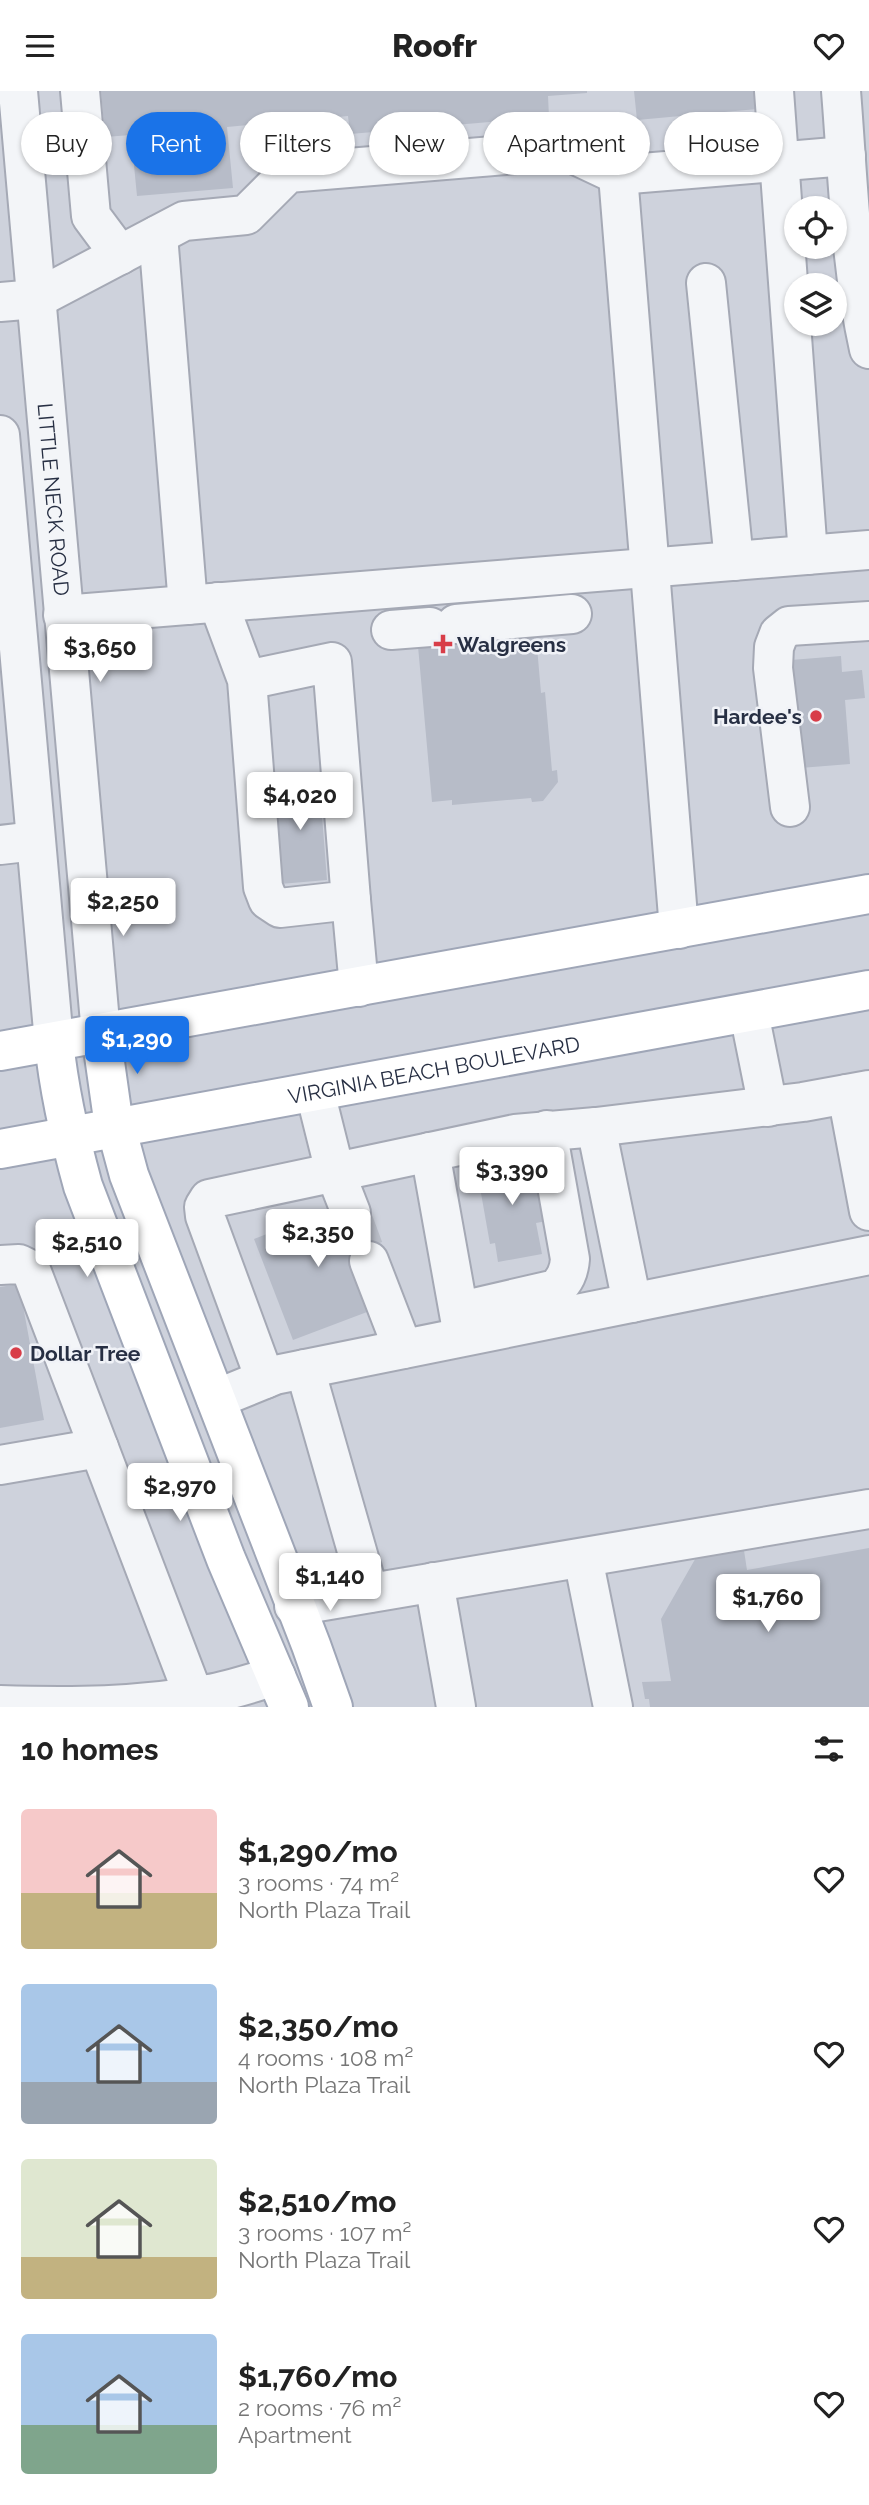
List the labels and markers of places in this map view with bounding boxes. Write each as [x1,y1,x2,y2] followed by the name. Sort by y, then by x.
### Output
[43,625,157,684] pin: $3,650
[457,632,566,657] place label: Walgreens
[435,636,451,652] marker: Walgreens
[713,704,802,729] place label: Hardee's
[808,708,824,724] marker: Hardee's
[243,773,357,832] pin: $4,020
[66,879,180,938] pin: $2,250
[80,1017,194,1076] pin: $1,290
[455,1147,569,1207] pin: $3,390
[261,1209,375,1269] pin: $2,350
[30,1219,144,1279] pin: $2,510
[30,1341,141,1366] place label: Dollar Tree
[8,1345,24,1361] marker: Dollar Tree
[123,1463,237,1523] pin: $2,970
[273,1553,387,1613] pin: $1,140
[711,1575,825,1634] pin: $1,760

